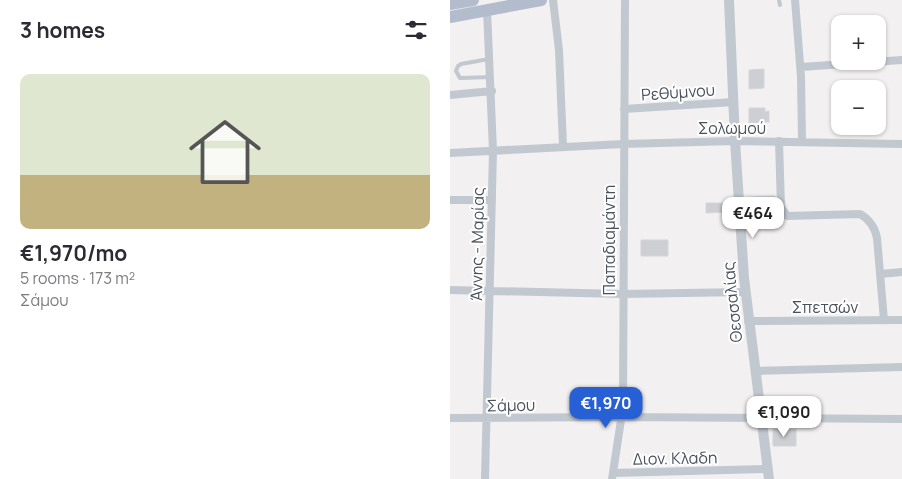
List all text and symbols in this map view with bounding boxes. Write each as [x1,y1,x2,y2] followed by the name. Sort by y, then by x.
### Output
[831,15,886,135] map controls
[831,15,886,70] button: +
[20,16,105,44] text: 3 homes
[402,16,430,44] icon: filters
[640,78,716,106] street label: Ρεθύμνου
[831,80,886,135] button: −
[180,107,270,197] icon: home
[698,117,766,139] street label: Σολωμού
[598,185,620,295] street label: Παπαδιαμάντη
[465,187,489,301] street label: Άννης - Μαρίας
[723,196,783,239] pin: €464
[733,202,773,224] text: €464
[20,239,127,267] text: €1,970/mo
[717,260,747,343] street label: Θεσσαλίας
[20,267,135,289] text: 5 rooms · 173 m²
[20,289,69,311] text: Σάμου
[792,296,858,318] street label: Σπετσών
[565,386,647,429] pin: €1,970
[580,392,632,414] text: €1,970
[487,394,535,416] street label: Σάμου
[743,396,825,438] pin: €1,090
[757,401,811,423] text: €1,090
[632,446,718,470] street label: Διον. Κλαδη

